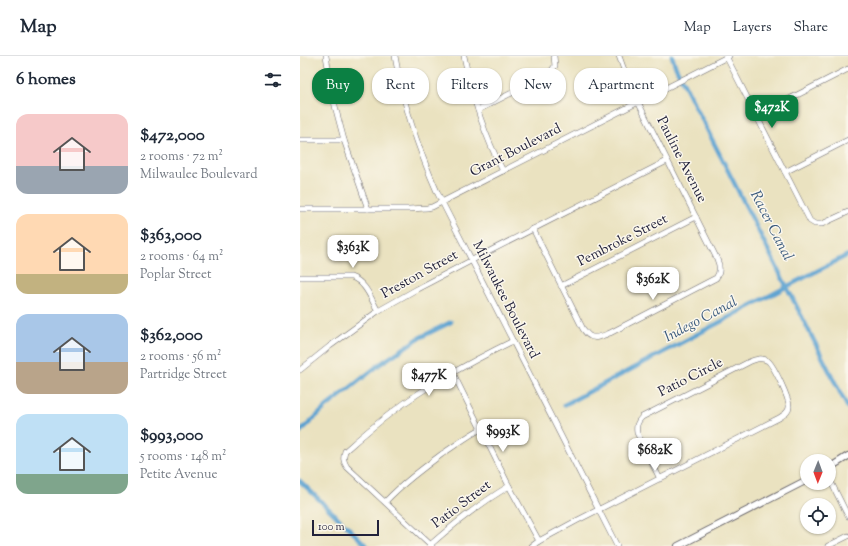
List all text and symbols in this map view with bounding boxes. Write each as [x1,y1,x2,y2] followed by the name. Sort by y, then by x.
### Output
[20,14,57,41] text: Map
[684,18,711,38] text: Map
[733,18,771,38] text: Layers
[793,18,828,38] text: Share
[16,68,76,92] text: 6 homes
[312,68,364,104] chip: Buy
[372,68,429,104] chip: Rent
[437,68,502,104] chip: Filters
[510,68,566,104] chip: New
[574,68,668,104] chip: Apartment
[262,69,284,91] icon: filters
[744,95,800,129] pin: $472K
[754,99,790,117] text: $472K
[651,113,711,207] street label: Pauline Avenue
[467,119,565,183] street label: Grant Boulevard
[140,124,205,148] text: $472,000
[48,130,96,178] icon: home
[140,148,223,166] text: 2 rooms · 72 m²
[140,166,258,184] text: Milwaulee Boulevard
[744,187,798,265] water label: Racer Canal
[574,210,672,272] street label: Pembroke Street
[140,224,202,248] text: $363,000
[48,230,96,278] icon: home
[325,235,381,269] pin: $363K
[467,237,543,363] street label: Milwaukee Boulevard
[336,239,370,257] text: $363K
[378,246,462,304] street label: Preston Street
[140,248,223,266] text: 2 rooms · 64 m²
[140,266,212,284] text: Poplar Street
[625,267,681,301] pin: $362K
[636,271,670,289] text: $362K
[661,292,741,348] water label: Indego Canal
[140,324,203,348] text: $362,000
[48,330,96,378] icon: home
[140,348,221,366] text: 2 rooms · 56 m²
[655,353,727,403] street label: Patio Circle
[401,363,457,397] pin: $477K
[140,366,227,384] text: Partridge Street
[411,367,447,385] text: $477K
[475,419,531,453] pin: $993K
[486,423,520,441] text: $993K
[140,424,203,448] text: $993,000
[48,430,96,478] icon: home
[627,438,683,472] pin: $682K
[637,442,673,460] text: $682K
[140,448,226,466] text: 5 rooms · 148 m²
[800,454,836,490] north arrow
[800,454,836,534] map controls
[140,466,218,484] text: Petite Avenue
[428,476,496,534] street label: Patio Street
[800,498,836,534] button: locate
[312,518,379,537] scale bar
[318,519,345,535] text: 100 m

